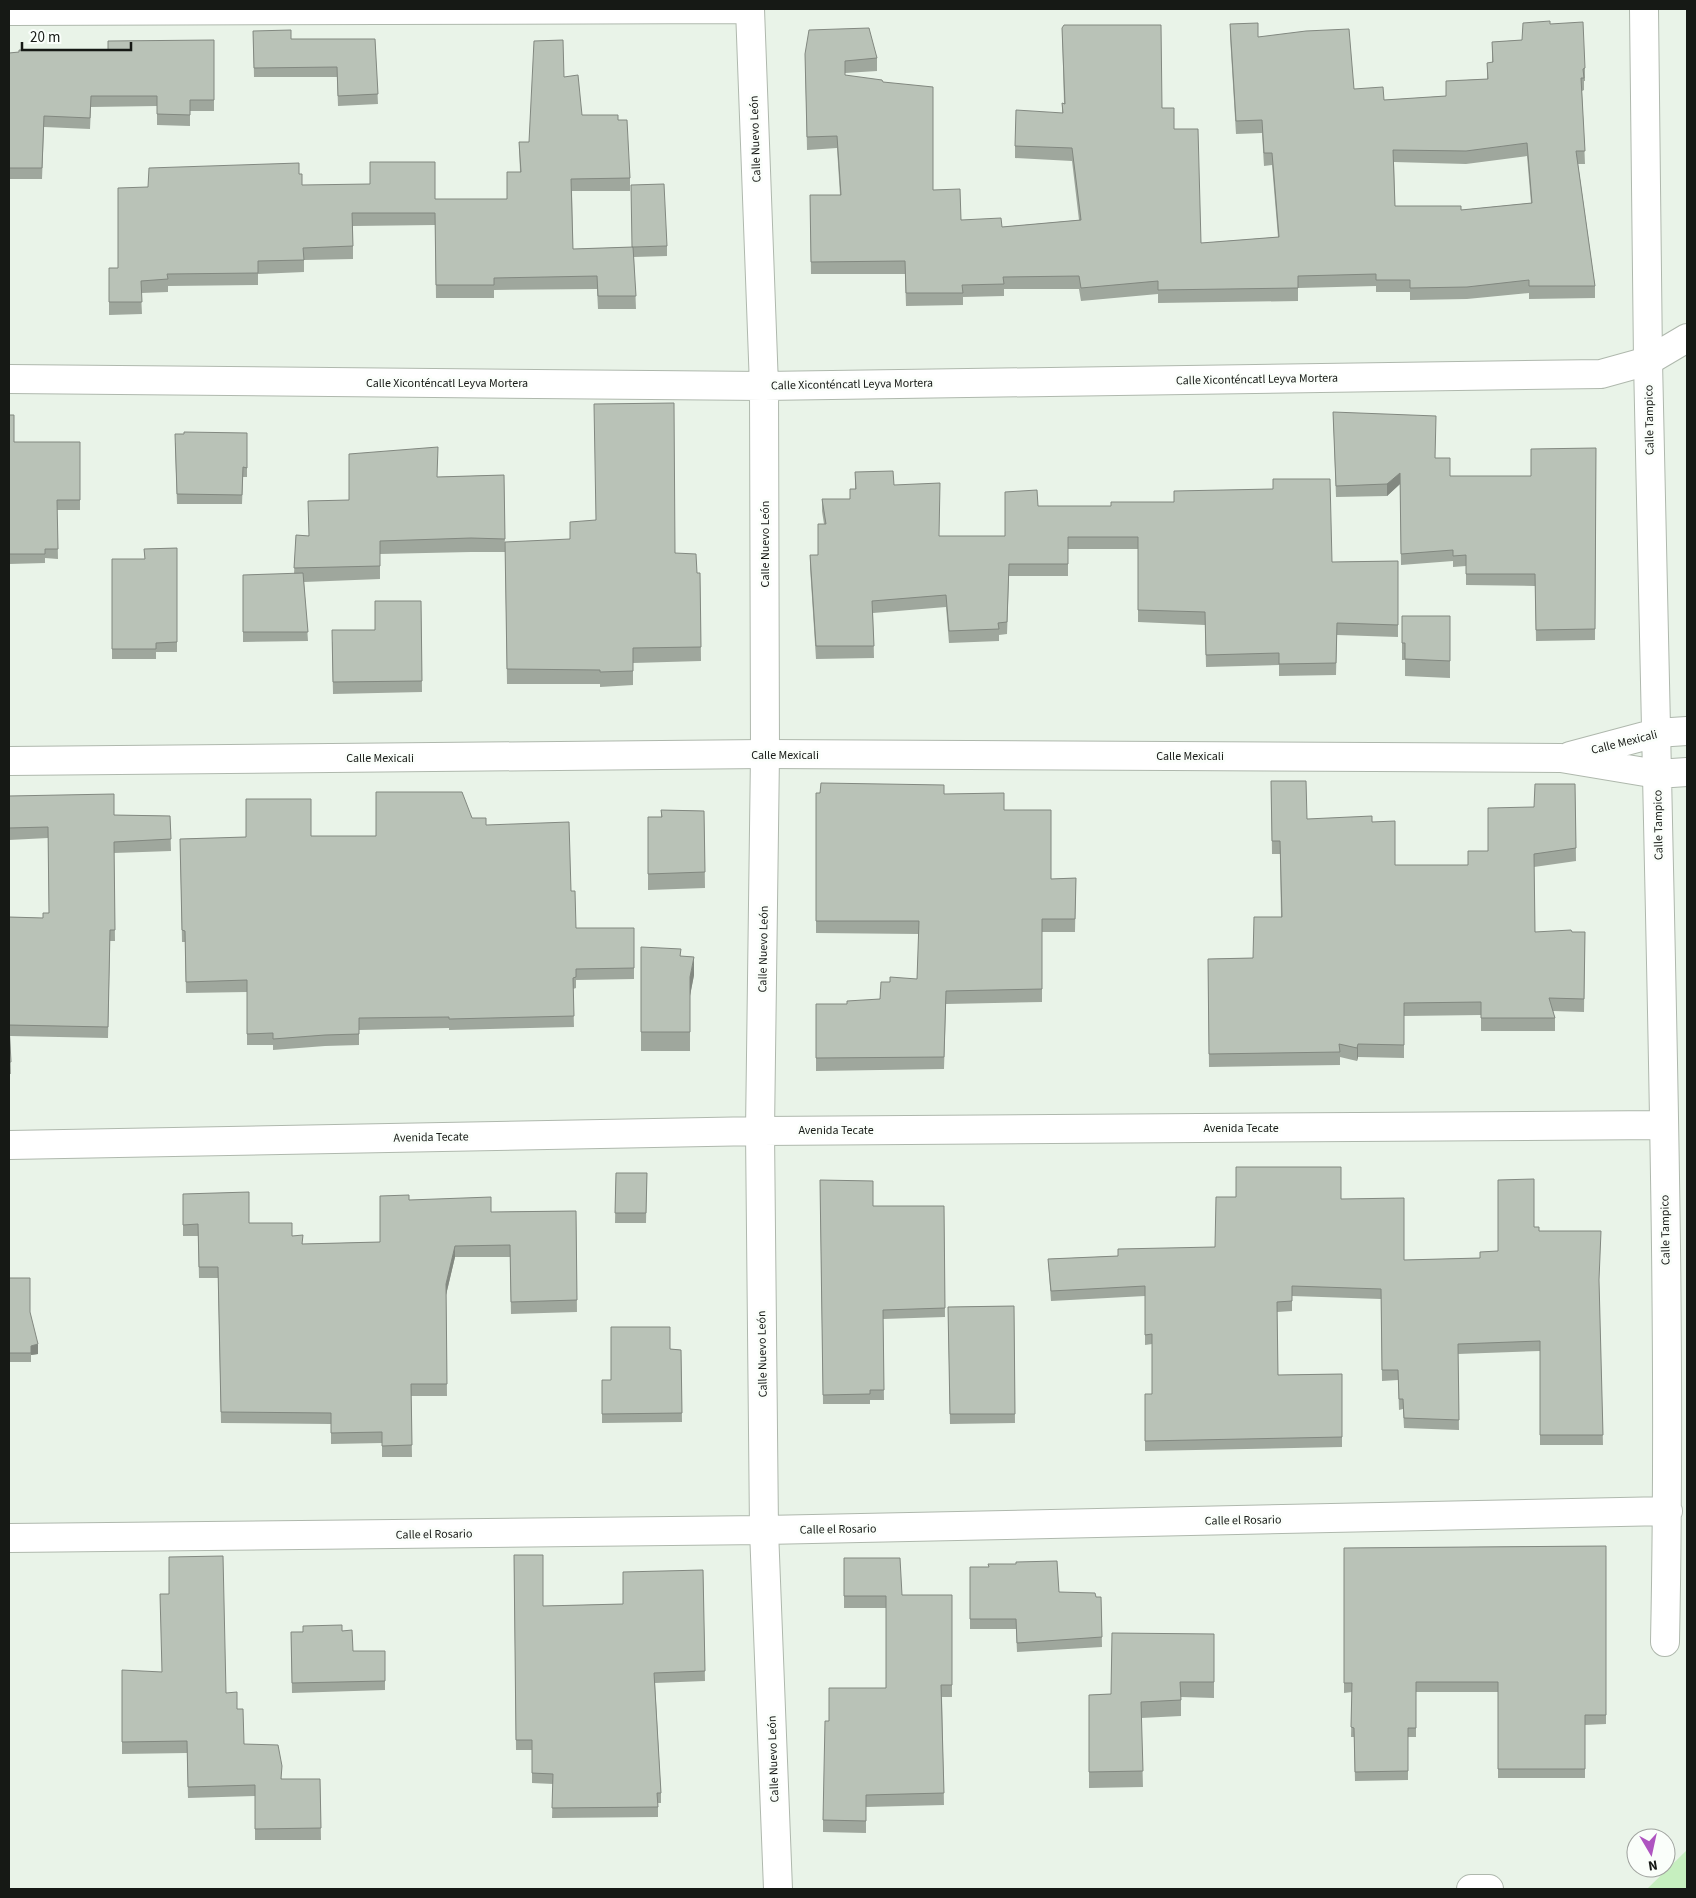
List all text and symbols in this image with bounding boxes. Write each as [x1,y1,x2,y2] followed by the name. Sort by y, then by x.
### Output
[22,20,131,52] scale bar
[30,27,60,48] text: 20 m
[745,95,766,183] street label: Calle Nuevo León
[1176,370,1338,389] street label: Calle Xiconténcatl Leyva Mortera
[366,375,528,392] street label: Calle Xiconténcatl Leyva Mortera
[771,375,933,394] street label: Calle Xiconténcatl Leyva Mortera
[1640,385,1659,455] street label: Calle Tampico
[757,501,774,587] street label: Calle Nuevo León
[1589,726,1659,759] street label: Calle Mexicali
[751,747,819,764] street label: Calle Mexicali
[1156,748,1224,765] street label: Calle Mexicali
[346,750,414,767] street label: Calle Mexicali
[1649,790,1668,860] street label: Calle Tampico
[754,905,773,993] street label: Calle Nuevo León
[1203,1120,1279,1137] street label: Avenida Tecate
[798,1122,874,1139] street label: Avenida Tecate
[393,1128,469,1147] street label: Avenida Tecate
[1656,1195,1675,1265] street label: Calle Tampico
[753,1310,772,1398] street label: Calle Nuevo León
[1205,1511,1281,1530] street label: Calle el Rosario
[800,1520,876,1539] street label: Calle el Rosario
[396,1525,472,1544] street label: Calle el Rosario
[763,1715,784,1803] street label: Calle Nuevo León
[1626,1828,1676,1878] north arrow
[1647,1854,1659,1875] text: N

